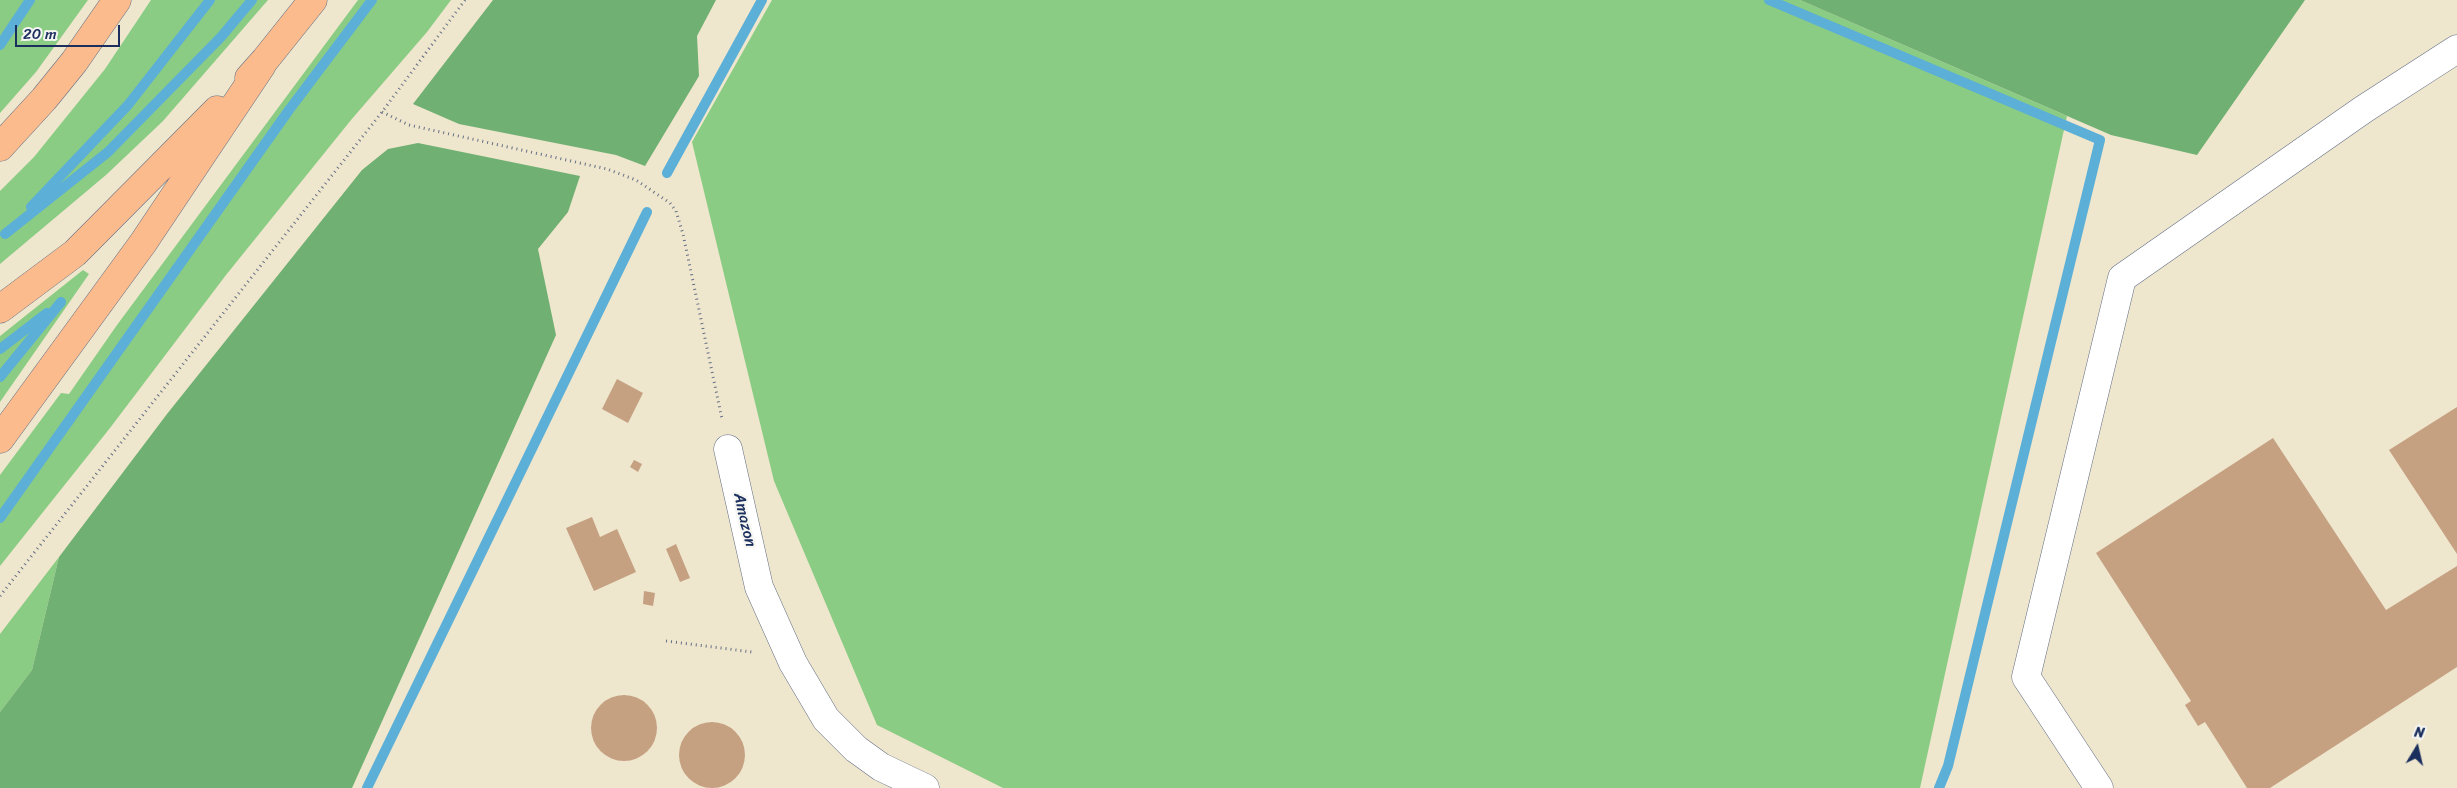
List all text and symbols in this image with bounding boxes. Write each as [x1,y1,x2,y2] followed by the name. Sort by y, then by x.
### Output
[18,15,122,47] scale bar
[23,21,57,47] text: 20 m
[728,491,760,549] street label: Amazon
[2413,720,2426,746] text: N
[2392,723,2442,773] north arrow

